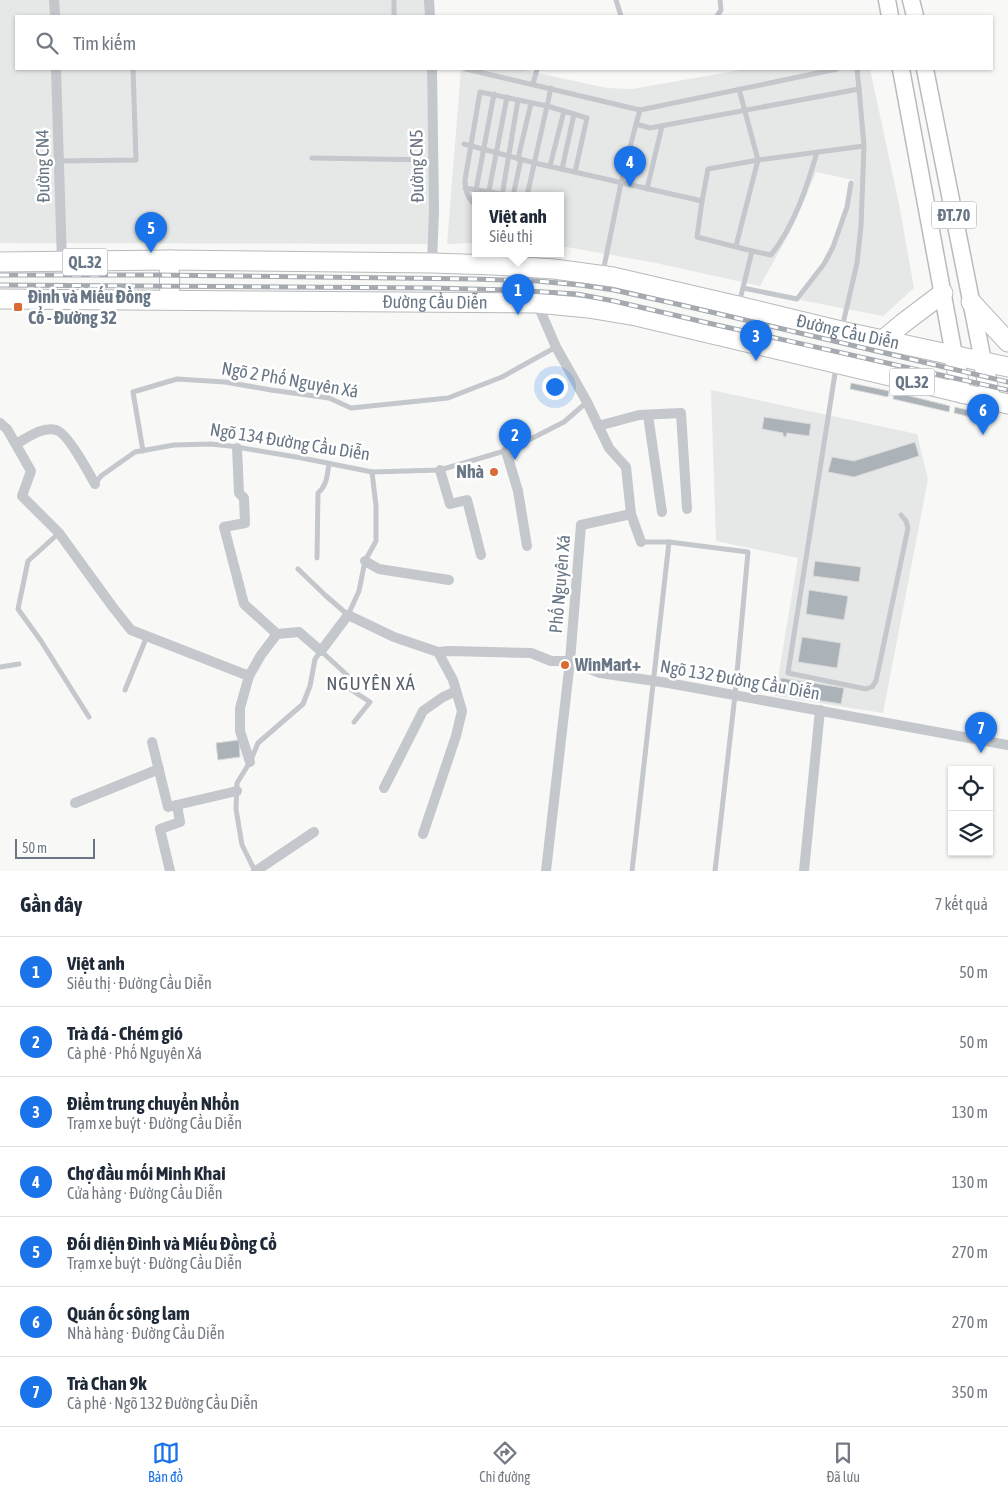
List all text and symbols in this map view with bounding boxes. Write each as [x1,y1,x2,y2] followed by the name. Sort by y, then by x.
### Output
[15,15,993,70] search box
[33,29,61,57] icon: search
[73,32,136,54] text: Tìm kiếm
[31,129,54,203] street label: Đường CN4
[405,129,428,203] street label: Đường CN5
[614,146,646,187] pin: 4
[472,192,564,257] popup
[932,202,976,228] road number: ĐT.70
[489,205,547,227] text: Việt anh
[135,212,167,253] pin: 5
[489,227,533,245] text: Siêu thị
[62,248,108,276] road number: QL.32
[502,274,534,315] pin: 1
[28,286,151,328] place label: Đình và Miếu Đồng Cổ - Đường 32
[382,290,488,313] street label: Đường Cầu Diễn
[12,301,24,313] marker: Đình và Miếu Đồng Cổ - Đường 32
[794,310,901,353] street label: Đường Cầu Diễn
[740,320,772,361] pin: 3
[220,356,360,402] street label: Ngõ 2 Phố Nguyên Xá
[890,368,934,396] road number: QL.32
[542,374,568,400] your location
[967,394,999,435] pin: 6
[209,417,372,465] street label: Ngõ 134 Đường Cầu Diễn
[499,419,531,460] pin: 2
[456,461,484,482] place label: Nhà
[488,466,500,478] marker: Nhà
[544,534,574,634] street label: Phố Nguyên Xá
[574,654,641,675] place label: WinMart+
[659,654,822,704] street label: Ngõ 132 Đường Cầu Diễn
[559,659,571,671] marker: WinMart+
[326,672,416,694] district label: NGUYÊN XÁ
[965,712,997,753] pin: 7
[948,766,993,856] map controls
[948,766,993,811] button: locate
[948,811,993,856] button: layers
[15,836,95,859] scale bar
[22,840,47,856] text: 50 m
[20,892,82,916] text: Gần đây
[935,895,988,913] text: 7 kết quả
[67,952,125,974] text: Việt anh
[32,963,40,981] text: 1
[959,963,988,981] text: 50 m
[67,974,212,992] text: Siêu thị · Đường Cầu Diễn
[67,1022,183,1044] text: Trà đá - Chém gió
[32,1033,40,1051] text: 2
[959,1033,988,1051] text: 50 m
[67,1044,202,1062] text: Cà phê · Phố Nguyên Xá
[67,1092,239,1114] text: Điểm trung chuyển Nhổn
[32,1103,40,1121] text: 3
[952,1103,988,1121] text: 130 m
[67,1114,242,1132] text: Trạm xe buýt · Đường Cầu Diễn
[67,1162,226,1184] text: Chợ đầu mối Minh Khai
[32,1173,40,1191] text: 4
[952,1173,988,1191] text: 130 m
[67,1184,222,1202] text: Cửa hàng · Đường Cầu Diễn
[67,1232,277,1254] text: Đối diện Đình và Miếu Đồng Cổ
[32,1243,40,1261] text: 5
[952,1243,988,1261] text: 270 m
[67,1254,242,1272] text: Trạm xe buýt · Đường Cầu Diễn
[67,1302,190,1324] text: Quán ốc sông lam
[32,1313,40,1331] text: 6
[952,1313,988,1331] text: 270 m
[67,1324,225,1342] text: Nhà hàng · Đường Cầu Diễn
[67,1372,147,1394] text: Trà Chan 9k
[32,1383,40,1401] text: 7
[952,1383,988,1401] text: 350 m
[67,1394,258,1412] text: Cà phê · Ngõ 132 Đường Cầu Diễn
[148,1439,183,1485] tab: Bản đồ
[479,1439,530,1485] tab: Chỉ đường
[826,1439,860,1485] tab: Đã lưu

